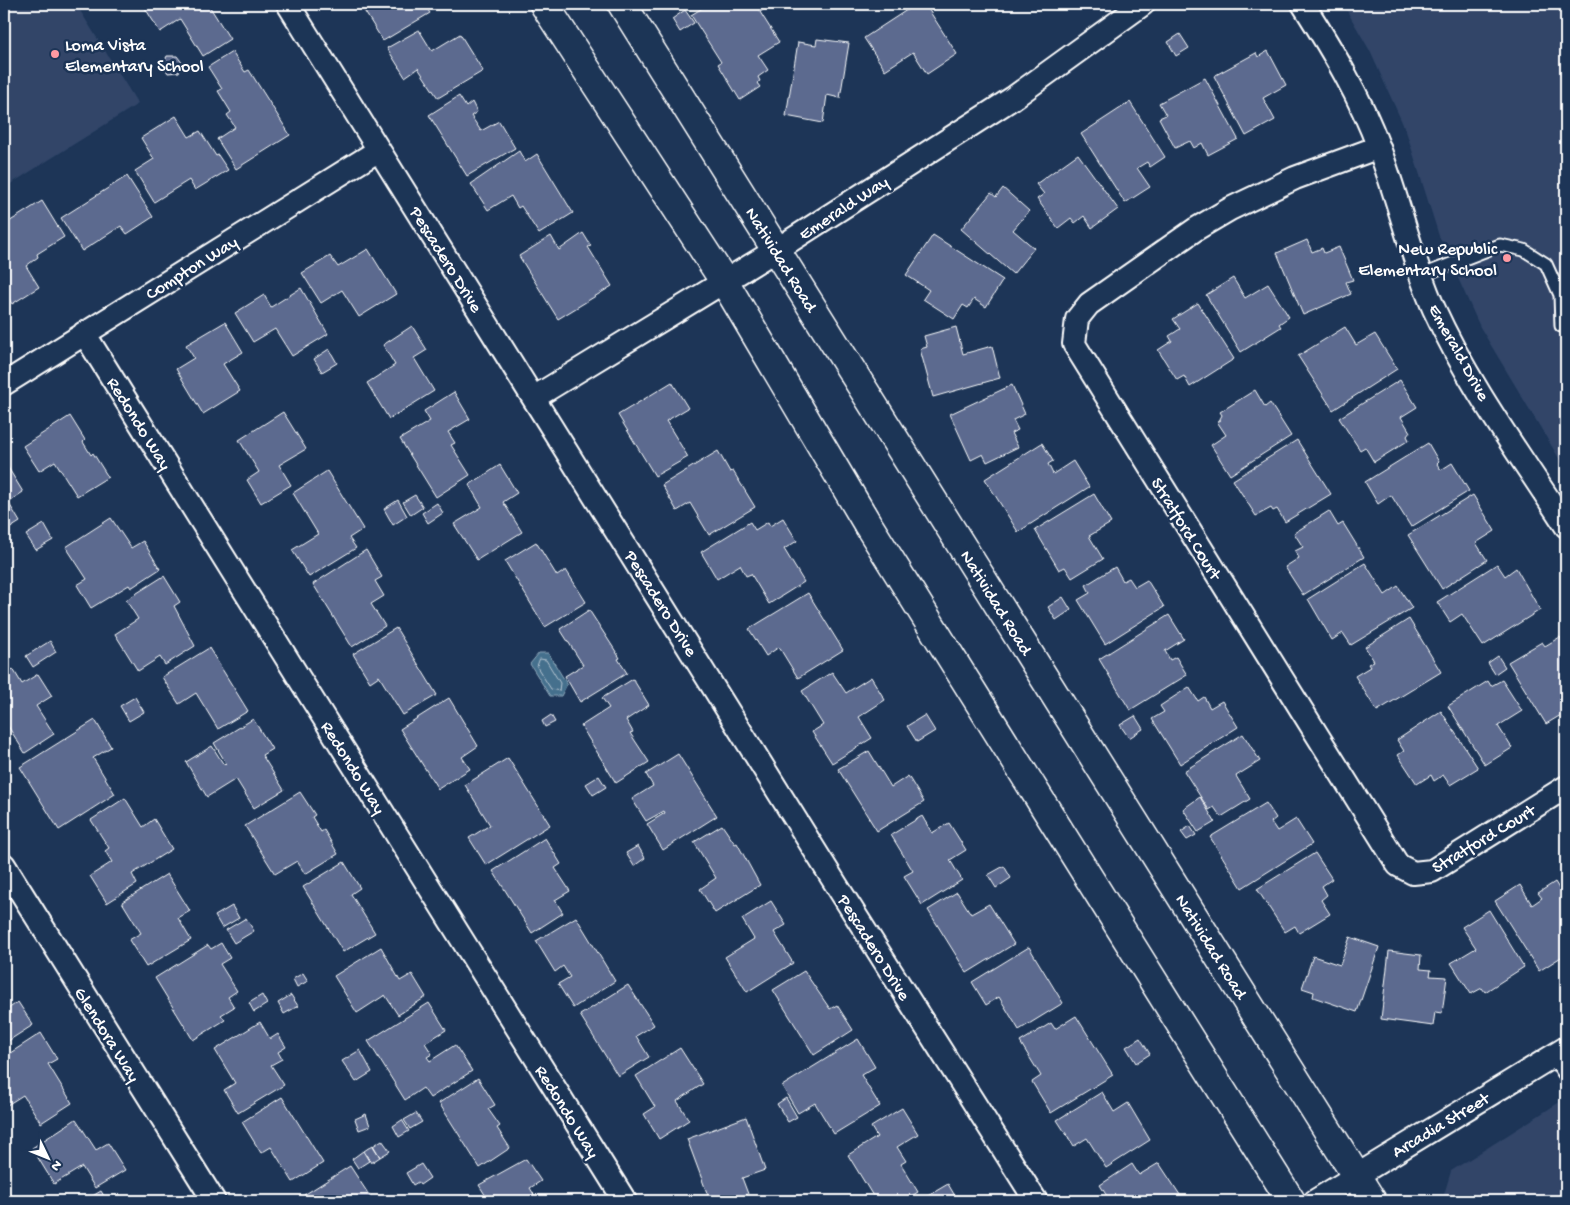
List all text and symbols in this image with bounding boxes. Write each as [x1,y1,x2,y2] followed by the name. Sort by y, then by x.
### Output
[65,36,204,78] place label: Loma Vista Elementary School
[49,48,61,60] marker: Loma Vista Elementary School
[796,172,893,246] street label: Emerald Way
[403,203,486,318] street label: Pescadero Drive
[739,204,821,318] street label: Natividad Road
[142,232,242,306] street label: Compton Way
[1358,240,1498,282] place label: New Republic Elementary School
[1501,252,1513,264] marker: New Republic Elementary School
[1423,301,1493,406] street label: Emerald Drive
[101,374,175,475] street label: Redondo Way
[1145,474,1226,586] street label: Stratford Court
[618,547,701,662] street label: Pescadero Drive
[954,547,1036,661] street label: Natividad Road
[315,718,389,819] street label: Redondo Way
[1429,800,1541,879] street label: Stratford Court
[831,891,914,1006] street label: Pescadero Drive
[1169,891,1251,1005] street label: Natividad Road
[68,984,143,1087] street label: Glendora Way
[529,1062,603,1163] street label: Redondo Way
[1389,1088,1495,1163] street label: Arcadia Street
[22,1132,72,1182] north arrow
[46,1156,65,1174] text: N

